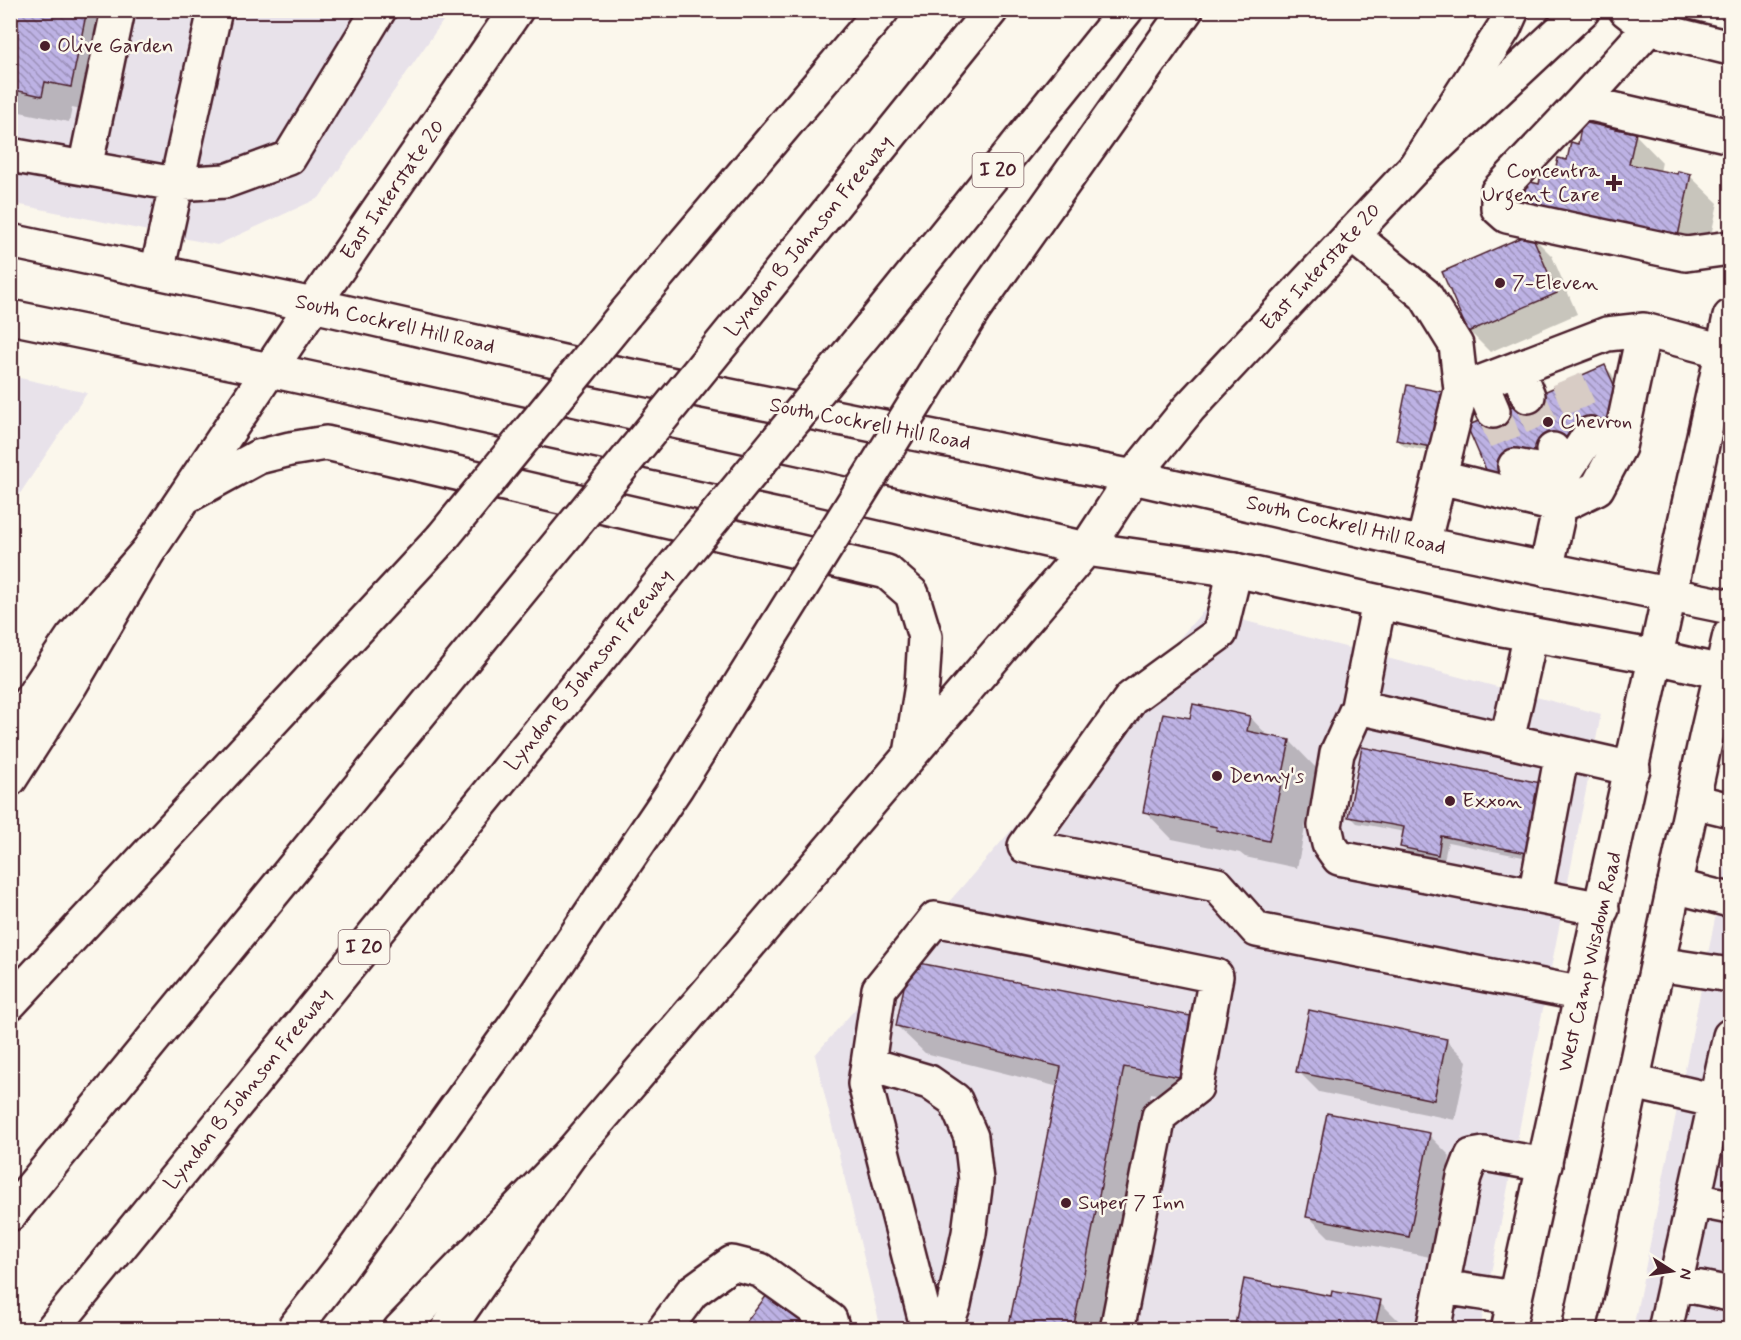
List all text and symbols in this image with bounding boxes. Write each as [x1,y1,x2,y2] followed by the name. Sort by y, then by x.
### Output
[57,32,174,60] place label: Olive Garden
[38,39,52,53] marker: Olive Garden
[334,114,452,266] street label: East Interstate 20
[719,129,899,343] street label: Lyndon B Johnson Freeway
[972,153,1024,187] road number: I 20
[1482,157,1600,211] place label: Concentra Urgent Care
[1605,174,1623,192] marker: Concentra Urgent Care
[1254,197,1388,337] street label: East Interstate 20
[1512,269,1599,297] place label: 7-Eleven
[1493,276,1507,290] marker: 7-Eleven
[292,287,498,361] street label: South Cockrell Hill Road
[767,391,973,457] street label: South Cockrell Hill Road
[1560,408,1632,436] place label: Chevron
[1541,415,1555,429] marker: Chevron
[1243,488,1449,562] street label: South Cockrell Hill Road
[499,563,679,777] street label: Lyndon B Johnson Freeway
[1229,762,1304,790] place label: Denny's
[1210,769,1224,783] marker: Denny's
[1462,787,1523,815] place label: Exxon
[1443,794,1457,808] marker: Exxon
[1551,849,1629,1075] street label: West Camp Wisdom Road
[338,930,389,964] road number: I 20
[158,982,338,1196] street label: Lyndon B Johnson Freeway
[1078,1189,1185,1217] place label: Super 7 Inn
[1059,1196,1073,1210] marker: Super 7 Inn
[1642,1241,1702,1301] north arrow
[1674,1266,1697,1281] text: N

